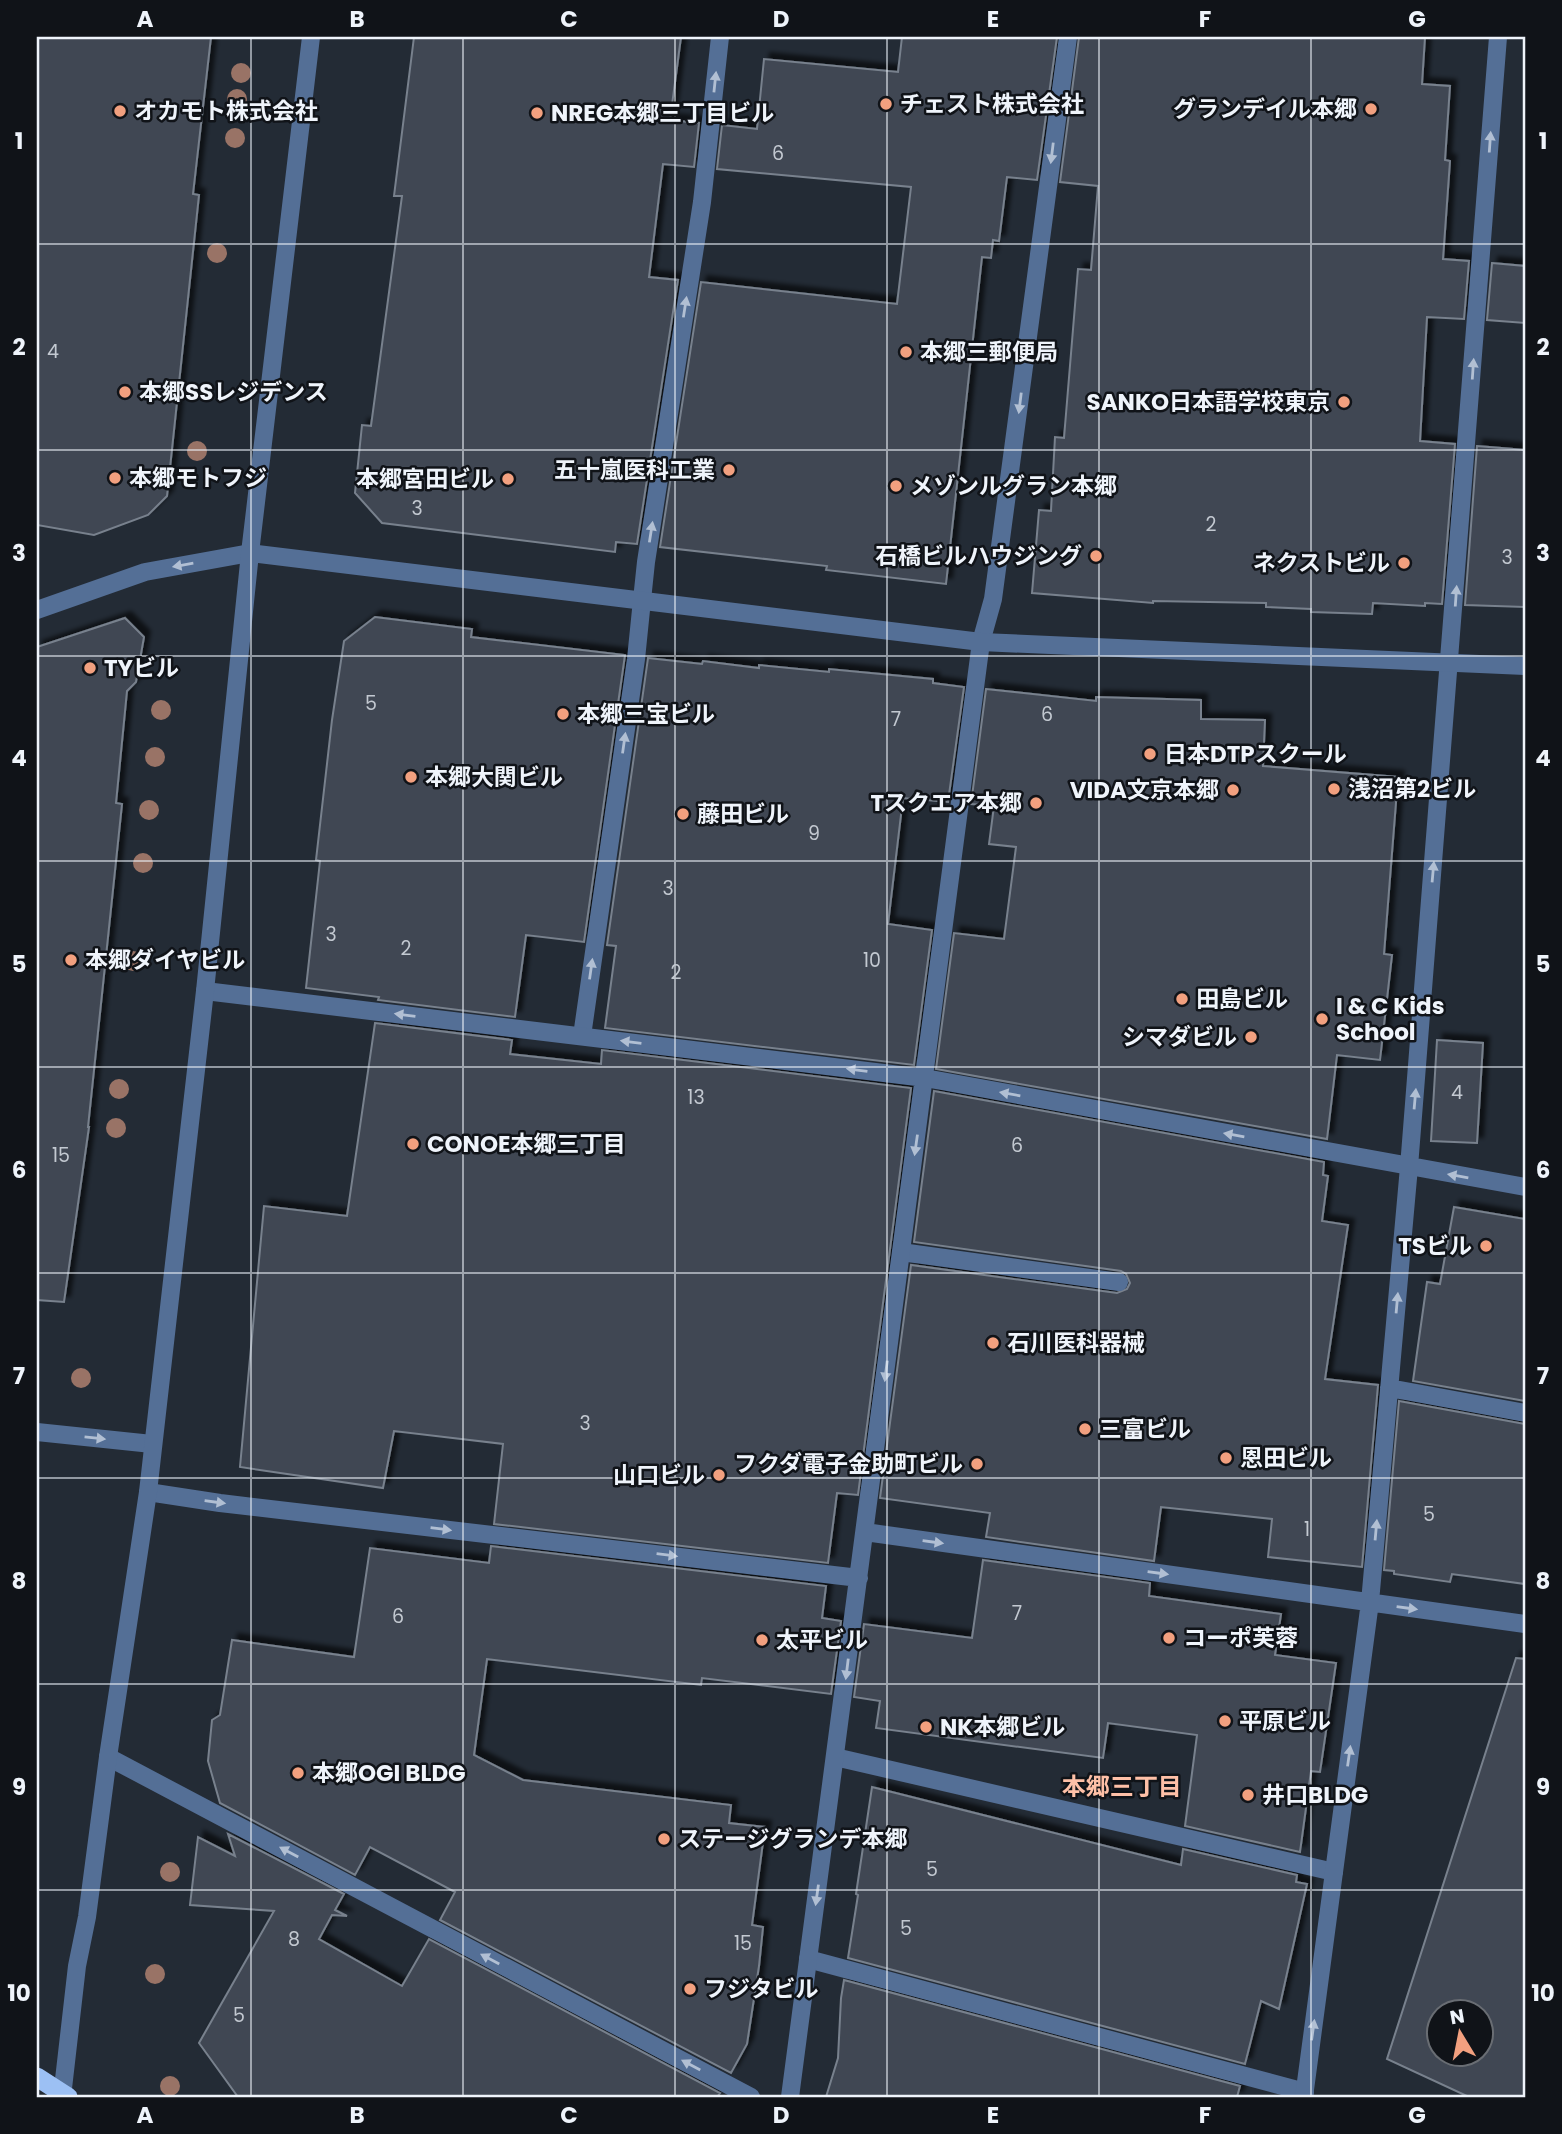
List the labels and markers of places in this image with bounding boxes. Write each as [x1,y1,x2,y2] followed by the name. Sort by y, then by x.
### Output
[900,88,1084,120] place label: チェスト株式会社
[1173,93,1357,125] place label: グランデイル本郷
[134,95,318,127] place label: オカモト株式会社
[878,96,894,112] marker: チェスト株式会社
[551,97,774,129] place label: NREG本郷三丁目ビル
[1363,101,1379,117] marker: グランデイル本郷
[112,103,128,119] marker: オカモト株式会社
[529,105,545,121] marker: NREG本郷三丁目ビル
[920,336,1058,368] place label: 本郷三郵便局
[898,344,914,360] marker: 本郷三郵便局
[139,376,328,408] place label: 本郷SSレジデンス
[117,384,133,400] marker: 本郷SSレジデンス
[1086,386,1330,418] place label: SANKO日本語学校東京
[1336,394,1352,410] marker: SANKO日本語学校東京
[554,454,715,486] place label: 五十嵐医科工業
[129,462,267,494] place label: 本郷モトフジ
[721,462,737,478] marker: 五十嵐医科工業
[356,463,494,495] place label: 本郷宮田ビル
[107,470,123,486] marker: 本郷モトフジ
[910,470,1117,502] place label: メゾンルグラン本郷
[500,471,516,487] marker: 本郷宮田ビル
[888,478,904,494] marker: メゾンルグラン本郷
[875,540,1082,572] place label: 石橋ビルハウジング
[1253,547,1390,579] place label: ネクストビル
[1088,548,1104,564] marker: 石橋ビルハウジング
[1396,555,1412,571] marker: ネクストビル
[104,652,179,684] place label: TYビル
[82,660,98,676] marker: TYビル
[577,698,715,730] place label: 本郷三宝ビル
[555,706,571,722] marker: 本郷三宝ビル
[1164,738,1347,770] place label: 日本DTPスクール
[1142,746,1158,762] marker: 日本DTPスクール
[425,761,563,793] place label: 本郷大関ビル
[403,769,419,785] marker: 本郷大関ビル
[1348,773,1476,805] place label: 浅沼第2ビル
[1070,774,1219,806] place label: VIDA文京本郷
[1326,781,1342,797] marker: 浅沼第2ビル
[1225,782,1241,798] marker: VIDA文京本郷
[870,787,1022,819] place label: Tスクエア本郷
[1028,795,1044,811] marker: Tスクエア本郷
[697,798,789,830] place label: 藤田ビル
[675,806,691,822] marker: 藤田ビル
[85,944,245,976] place label: 本郷ダイヤビル
[63,952,79,968] marker: 本郷ダイヤビル
[1196,983,1288,1015] place label: 田島ビル
[1336,990,1445,1048] place label: I & C Kids School
[1174,991,1190,1007] marker: 田島ビル
[1314,1011,1330,1027] marker: I & C Kids School
[1122,1021,1237,1053] place label: シマダビル
[1243,1029,1259,1045] marker: シマダビル
[427,1128,625,1160] place label: CONOE本郷三丁目
[405,1136,421,1152] marker: CONOE本郷三丁目
[1398,1230,1472,1262] place label: TSビル
[1478,1238,1494,1254] marker: TSビル
[1007,1327,1145,1359] place label: 石川医科器械
[985,1335,1001,1351] marker: 石川医科器械
[1099,1413,1191,1445] place label: 三富ビル
[1077,1421,1093,1437] marker: 三富ビル
[1240,1442,1332,1474] place label: 恩田ビル
[734,1448,963,1480] place label: フクダ電子金助町ビル
[1218,1450,1234,1466] marker: 恩田ビル
[969,1456,985,1472] marker: フクダ電子金助町ビル
[613,1459,705,1491] place label: 山口ビル
[711,1467,727,1483] marker: 山口ビル
[1183,1622,1298,1654] place label: コーポ芙蓉
[776,1624,868,1656] place label: 太平ビル
[1161,1630,1177,1646] marker: コーポ芙蓉
[754,1632,770,1648] marker: 太平ビル
[1239,1705,1331,1737] place label: 平原ビル
[940,1711,1065,1743] place label: NK本郷ビル
[1217,1713,1233,1729] marker: 平原ビル
[918,1719,934,1735] marker: NK本郷ビル
[312,1757,466,1789] place label: 本郷OGI BLDG
[290,1765,306,1781] marker: 本郷OGI BLDG
[1262,1779,1368,1811] place label: 井口BLDG
[1240,1787,1256,1803] marker: 井口BLDG
[678,1823,908,1855] place label: ステージグランデ本郷
[656,1831,672,1847] marker: ステージグランデ本郷
[704,1973,819,2005] place label: フジタビル
[682,1981,698,1997] marker: フジタビル

